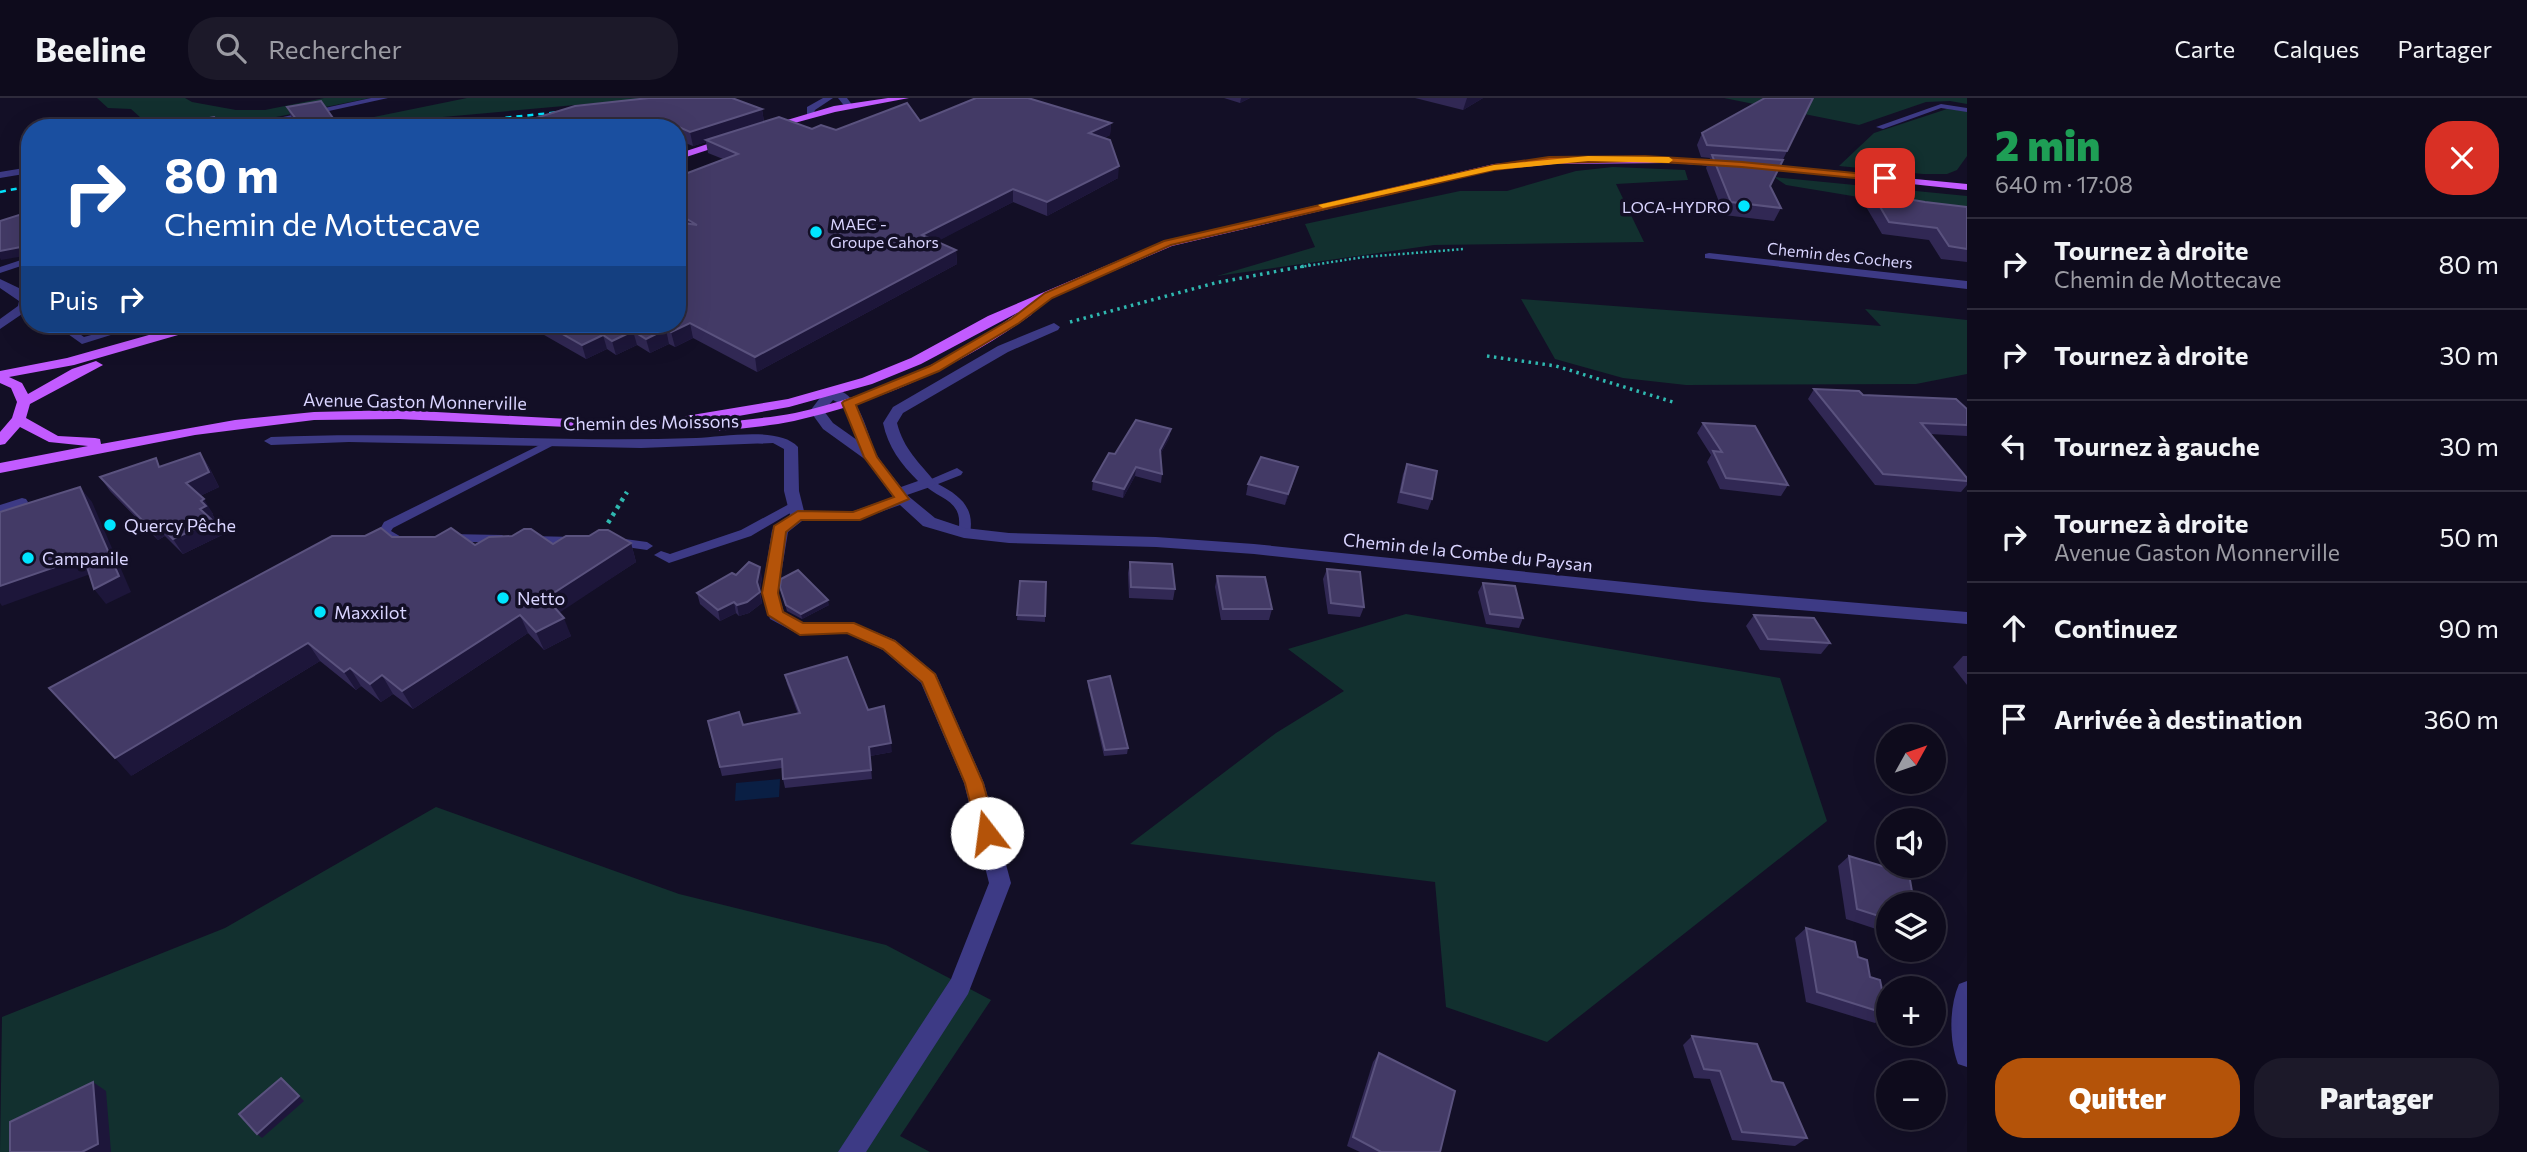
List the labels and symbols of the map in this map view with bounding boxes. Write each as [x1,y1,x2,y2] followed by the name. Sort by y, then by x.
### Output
[1855,148,1915,208] pin
[1622,197,1730,216] place label: LOCA-HYDRO
[1736,198,1752,214] marker: LOCA-HYDRO
[830,214,939,251] place label: MAEC - Groupe Cahors
[808,224,824,240] marker: MAEC - Groupe Cahors
[1766,238,1914,272] street label: Chemin des Cochers
[303,388,527,414] street label: Avenue Gaston Monnerville
[563,409,739,435] street label: Chemin des Moissons
[124,514,236,536] place label: Quercy Pêche
[102,517,118,533] marker: Quercy Pêche
[1342,528,1594,576] street label: Chemin de la Combe du Paysan
[42,547,129,569] place label: Campanile
[20,550,36,566] marker: Campanile
[517,587,565,609] place label: Netto
[495,590,511,606] marker: Netto
[334,601,407,623] place label: Maxxilot
[312,604,328,620] marker: Maxxilot
[1876,724,1946,794] north arrow
[950,796,1024,870] position arrow

